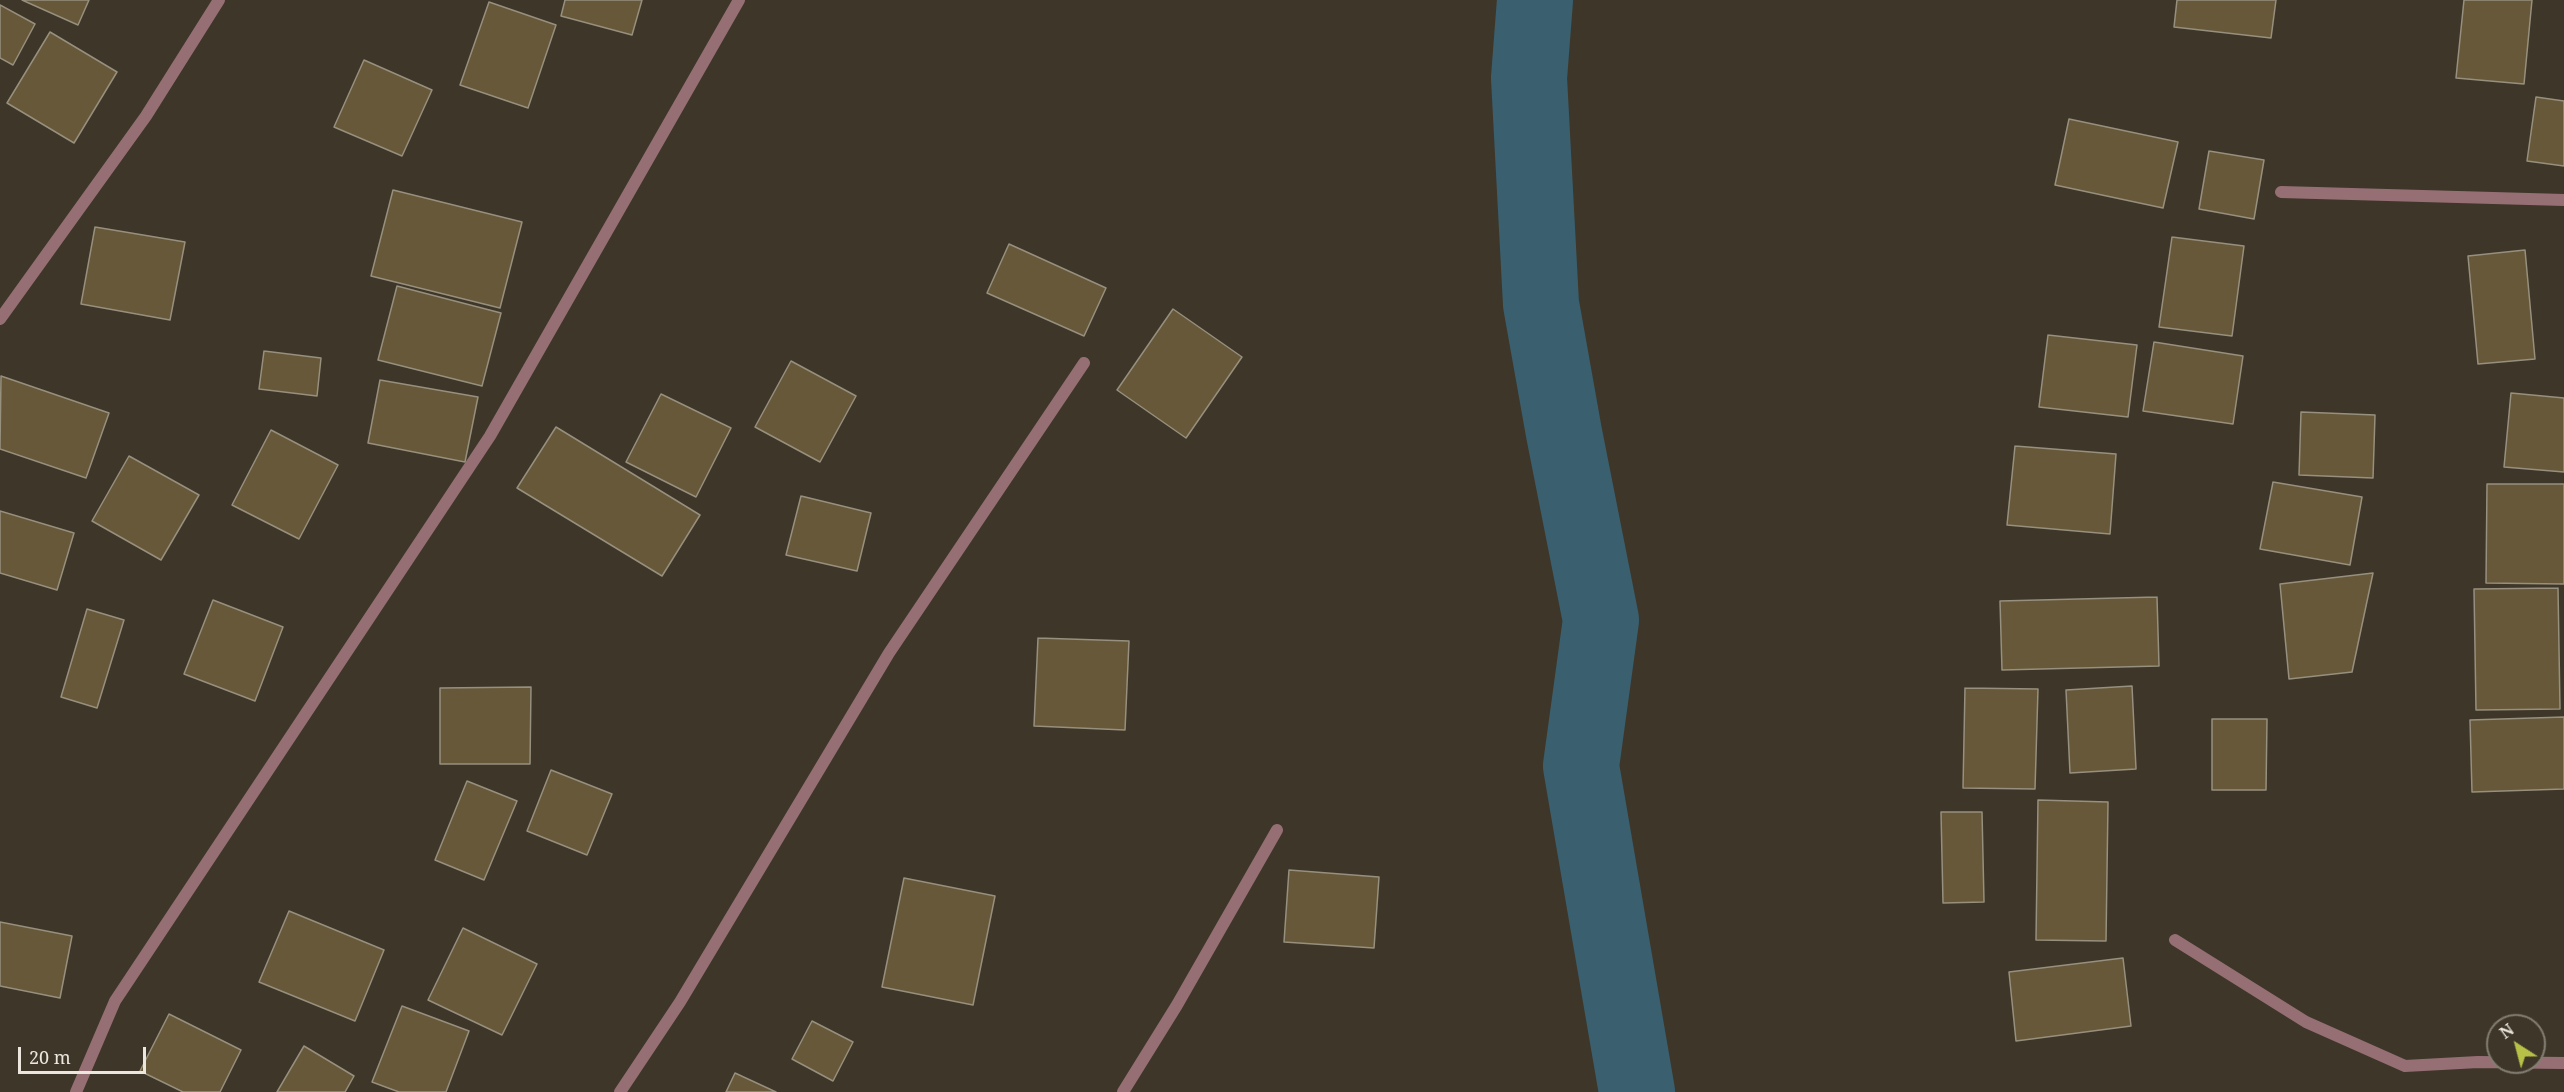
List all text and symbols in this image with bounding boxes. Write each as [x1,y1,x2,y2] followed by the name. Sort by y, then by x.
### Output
[2486,1014,2546,1074] north arrow
[2495,1018,2518,1044] text: N
[21,1035,148,1073] scale bar
[29,1045,71,1069] text: 20 m

